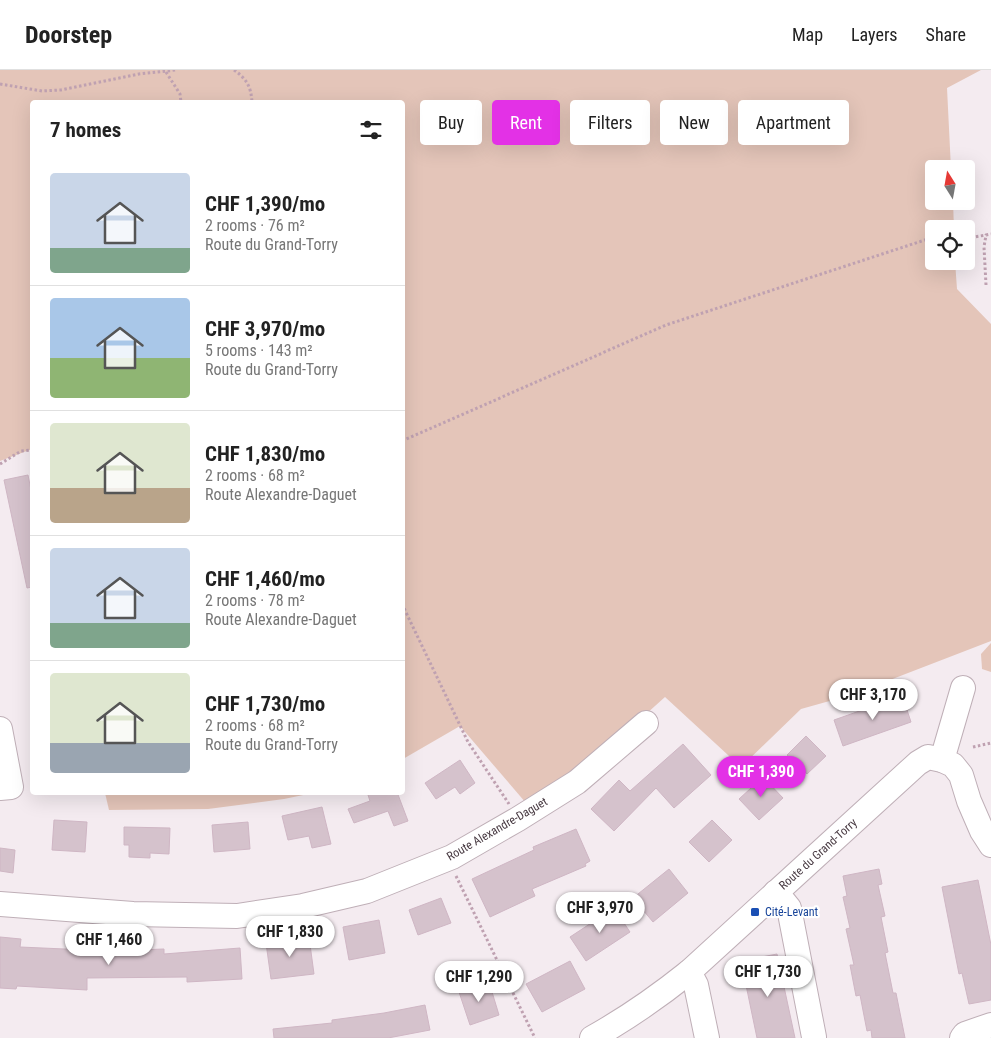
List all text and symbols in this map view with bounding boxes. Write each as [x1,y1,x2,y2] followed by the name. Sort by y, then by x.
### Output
[25,21,112,49] text: Doorstep
[792,24,823,45] text: Map
[851,24,898,45] text: Layers
[926,24,966,45] text: Share
[420,100,482,145] chip: Buy
[492,100,560,145] chip: Rent
[570,100,650,145] chip: Filters
[660,100,728,145] chip: New
[738,100,849,145] chip: Apartment
[357,116,385,144] icon: filters
[50,118,121,142] text: 7 homes
[925,160,975,210] north arrow
[925,160,975,270] map controls
[205,192,325,216] text: CHF 1,390/mo
[90,193,150,253] icon: home
[205,216,305,235] text: 2 rooms · 76 m²
[925,220,975,270] button: locate
[205,235,338,254] text: Route du Grand-Torry
[205,317,325,341] text: CHF 3,970/mo
[90,318,150,378] icon: home
[205,341,313,360] text: 5 rooms · 143 m²
[205,360,338,379] text: Route du Grand-Torry
[205,442,325,466] text: CHF 1,830/mo
[90,443,150,503] icon: home
[205,466,305,485] text: 2 rooms · 68 m²
[205,485,357,504] text: Route Alexandre-Daguet
[205,567,325,591] text: CHF 1,460/mo
[90,568,150,628] icon: home
[205,591,305,610] text: 2 rooms · 78 m²
[205,610,357,629] text: Route Alexandre-Daguet
[816,678,930,721] pin: CHF 3,170
[840,685,906,704] text: CHF 3,170
[205,692,325,716] text: CHF 1,730/mo
[90,693,150,753] icon: home
[205,716,305,735] text: 2 rooms · 68 m²
[205,735,338,754] text: Route du Grand-Torry
[704,756,818,798] pin: CHF 1,390
[728,762,794,781] text: CHF 1,390
[444,794,550,864] street label: Route Alexandre-Daguet
[776,815,860,893] street label: Route du Grand-Torry
[543,892,657,934] pin: CHF 3,970
[567,898,633,917] text: CHF 3,970
[765,905,819,919] place label: Cité-Levant
[749,906,761,918] marker: Cité-Levant
[233,916,347,958] pin: CHF 1,830
[257,922,323,941] text: CHF 1,830
[52,924,166,966] pin: CHF 1,460
[76,930,142,949] text: CHF 1,460
[711,956,825,998] pin: CHF 1,730
[422,960,536,1003] pin: CHF 1,290
[735,962,801,981] text: CHF 1,730
[446,967,512,986] text: CHF 1,290

